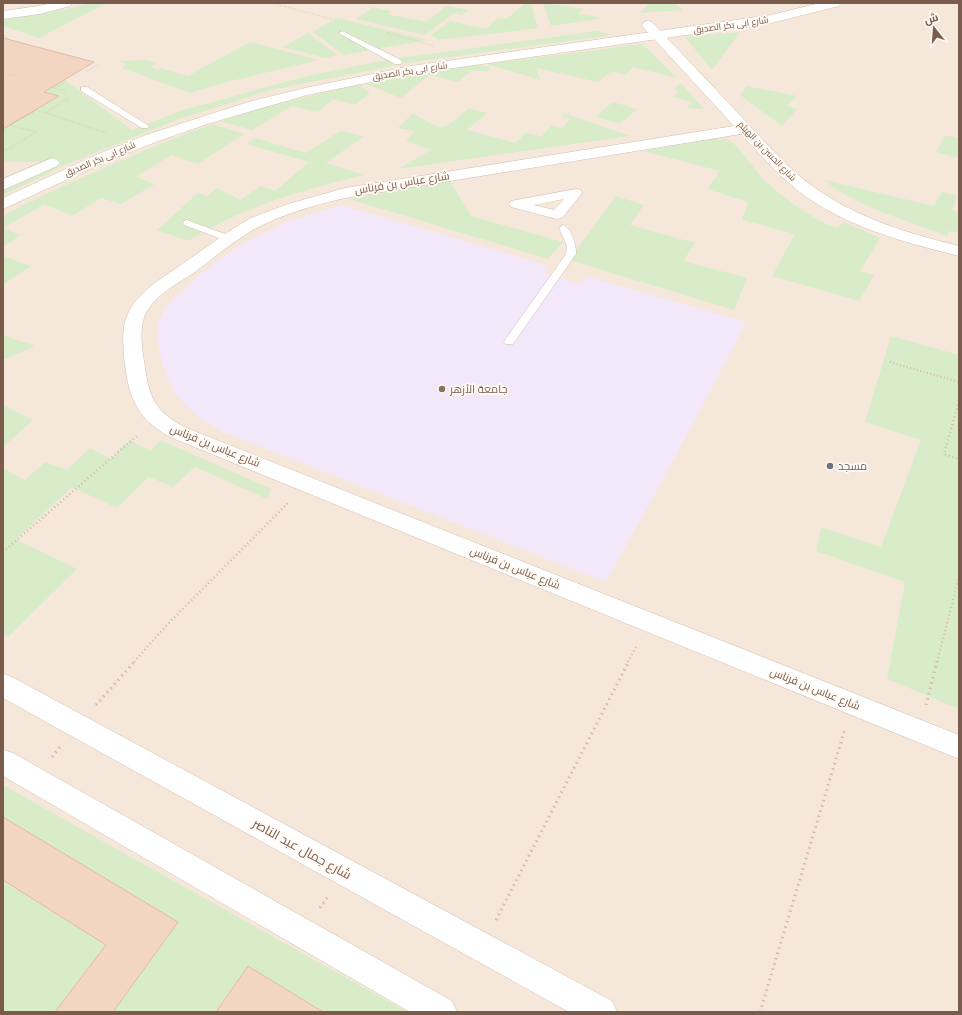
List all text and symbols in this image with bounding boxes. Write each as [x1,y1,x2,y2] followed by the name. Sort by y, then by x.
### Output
[914,8,954,48] north arrow
[923,11,940,27] text: ش
[693,15,769,36] street label: شارع ابى بكر الصديق
[372,60,448,83] street label: شارع ابى بكر الصديق
[735,119,798,184] street label: شارع الحسن بن الهيثم
[63,140,137,179] street label: شارع ابى بكر الصديق
[354,169,451,198] street label: شارع عباس بن فرناس
[449,383,508,396] place label: جامعة الأزهر
[437,384,447,394] marker: جامعة الأزهر
[168,422,262,471] street label: شارع عباس بن فرناس
[838,460,867,473] place label: مسجد
[825,461,835,471] marker: مسجد
[468,544,562,593] street label: شارع عباس بن فرناس
[768,665,862,714] street label: شارع عباس بن فرناس
[249,815,354,883] street label: شارع جمال عبد الناصر

